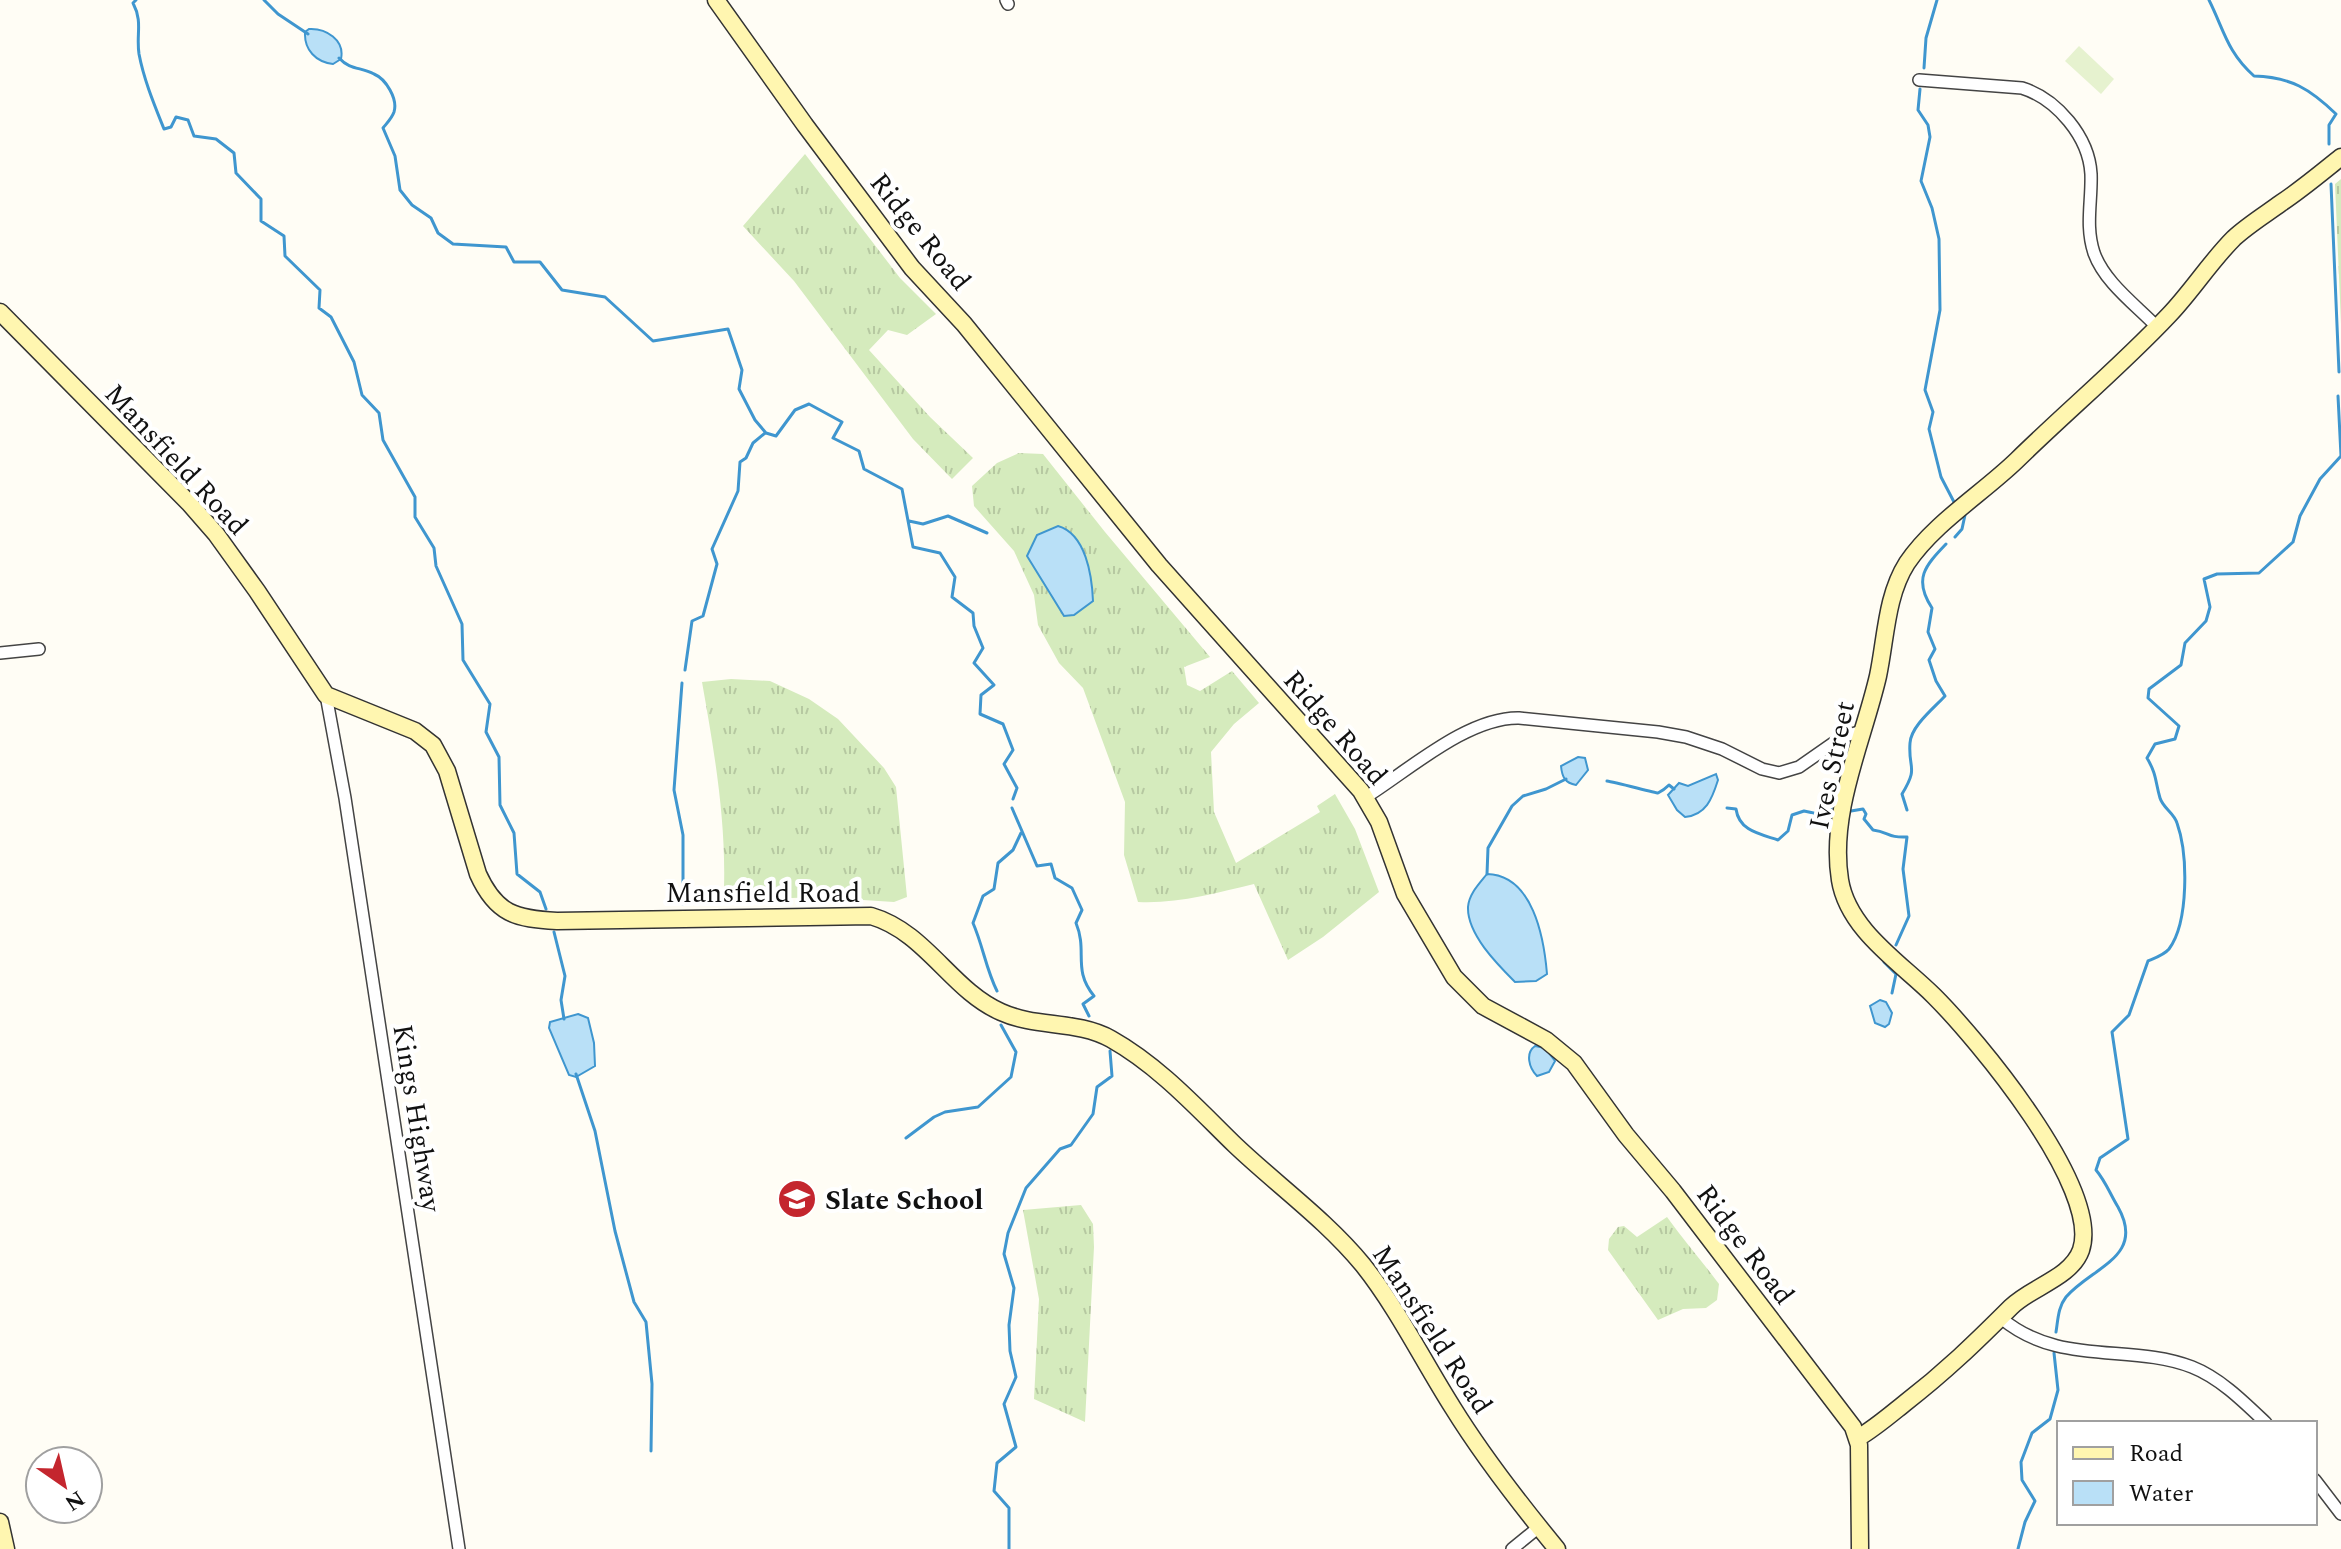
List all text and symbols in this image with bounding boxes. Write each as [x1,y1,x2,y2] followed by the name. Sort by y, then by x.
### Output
[859,163,981,300] street label: Ridge Road
[94,374,258,546] street label: Mansfield Road
[1272,660,1398,796] street label: Ridge Road
[1798,697,1867,834] street label: Ives Street
[666,872,860,915] street label: Mansfield Road
[380,1021,453,1217] street label: Kings Highway
[1685,1175,1805,1314] street label: Ridge Road
[776,1178,818,1220] school or university icon: Slate School
[825,1179,983,1222] place label: Slate School
[1361,1236,1503,1423] street label: Mansfield Road
[2057,1421,2317,1525] legend
[2129,1436,2183,1472] text: Road
[24,1445,104,1525] north arrow
[2129,1476,2193,1512] text: Water
[58,1482,91,1519] text: N

